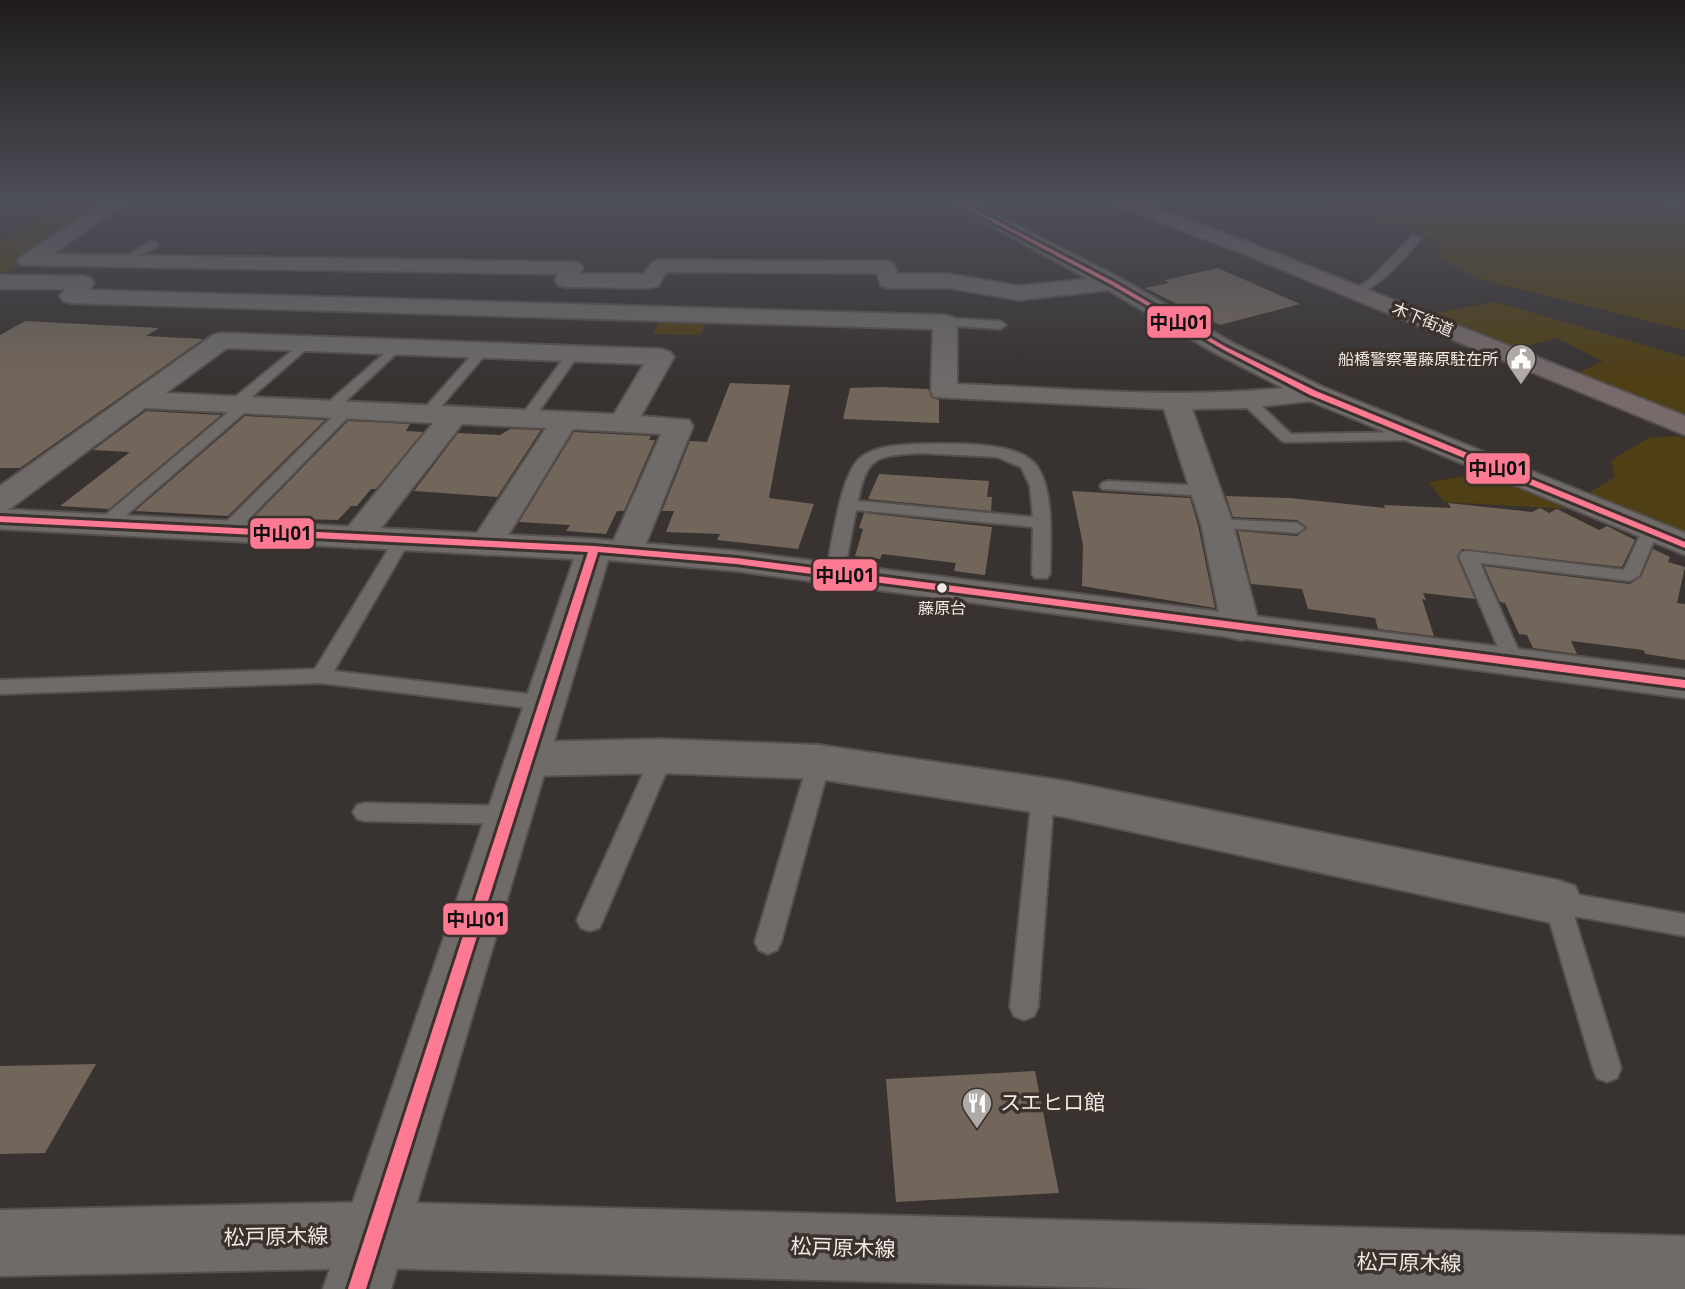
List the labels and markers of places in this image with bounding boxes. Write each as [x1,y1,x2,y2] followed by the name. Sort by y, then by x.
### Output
[1504,342,1538,386] public building icon: 船橋警察署藤原駐在所
[1338,348,1498,370] place label: 船橋警察署藤原駐在所
[935,581,949,595] marker: 藤原台
[918,597,966,619] place label: 藤原台
[960,1086,994,1130] restaurant icon: スエヒロ館
[1000,1088,1105,1116] place label: スエヒロ館

